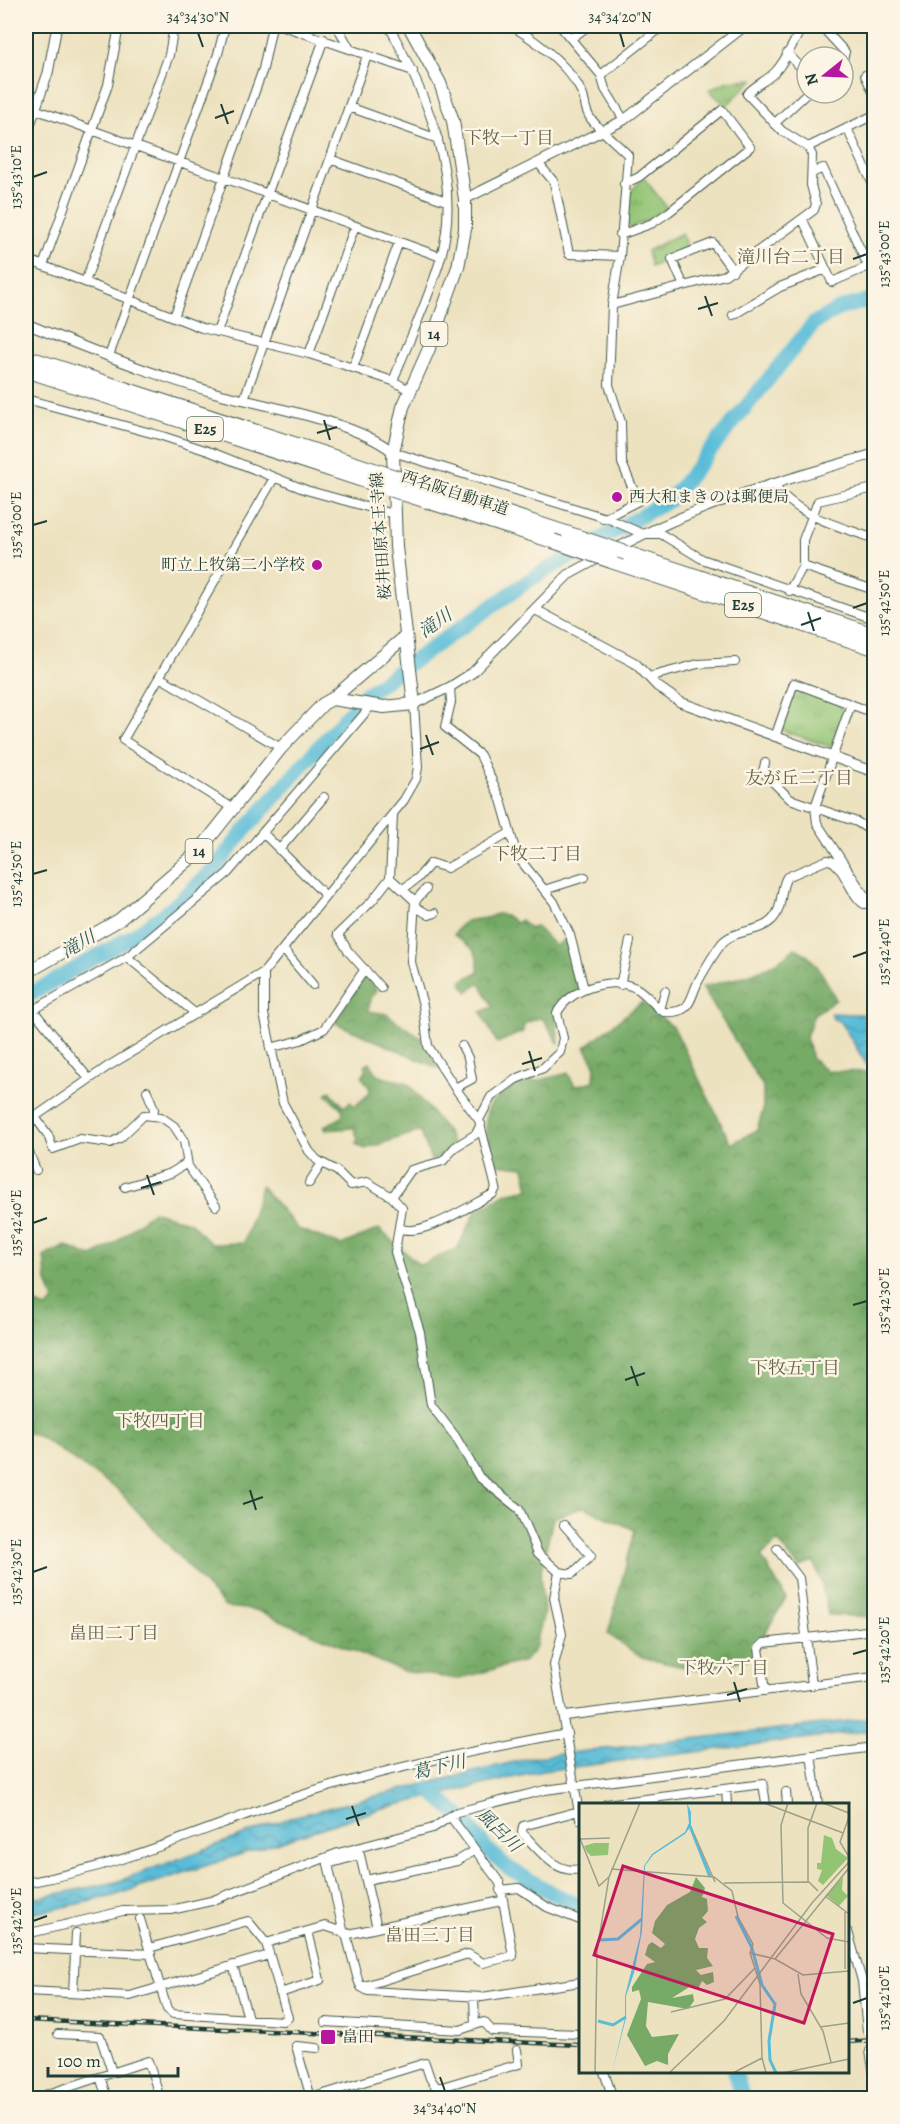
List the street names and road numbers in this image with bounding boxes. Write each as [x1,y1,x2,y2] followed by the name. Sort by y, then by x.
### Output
[420,322,448,346] road number: 14
[187,417,223,441] road number: E25
[398,465,512,521] street label: 西名阪自動車道
[366,471,396,601] street label: 桜井田原本王寺線
[725,593,761,617] road number: E25
[186,839,212,863] road number: 14

